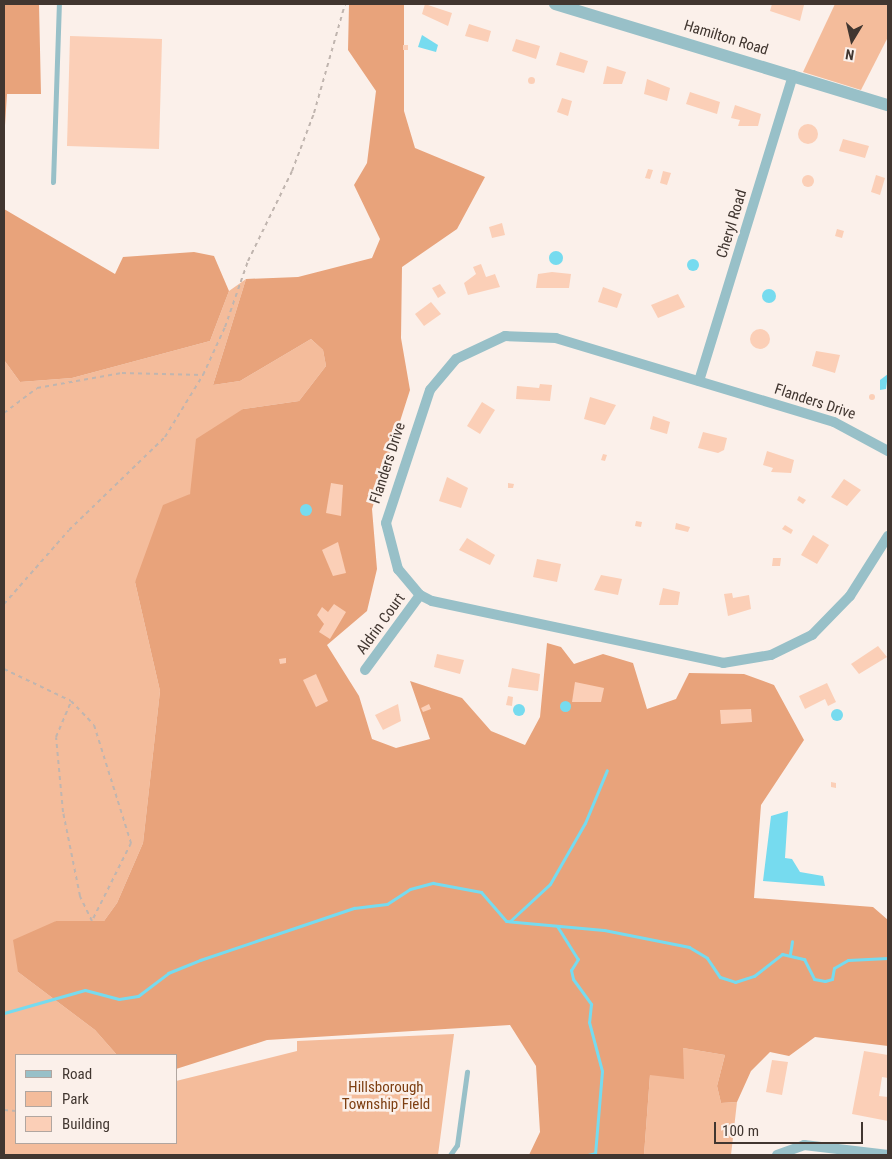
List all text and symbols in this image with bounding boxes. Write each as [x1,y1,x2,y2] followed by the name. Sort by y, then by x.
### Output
[827,15,877,65] north arrow
[682,17,770,59] street label: Hamilton Road
[844,46,855,63] text: N
[713,188,751,260] street label: Cheryl Road
[772,380,858,424] street label: Flanders Drive
[366,420,410,506] street label: Flanders Drive
[353,590,409,658] street label: Aldrin Court
[15,1054,178,1144] legend
[62,1065,92,1083] text: Road
[342,1078,430,1113] park label: Hillsborough Township Field
[62,1090,89,1108] text: Park
[717,1112,866,1144] scale bar
[62,1115,110,1133] text: Building
[722,1122,759,1140] text: 100 m

